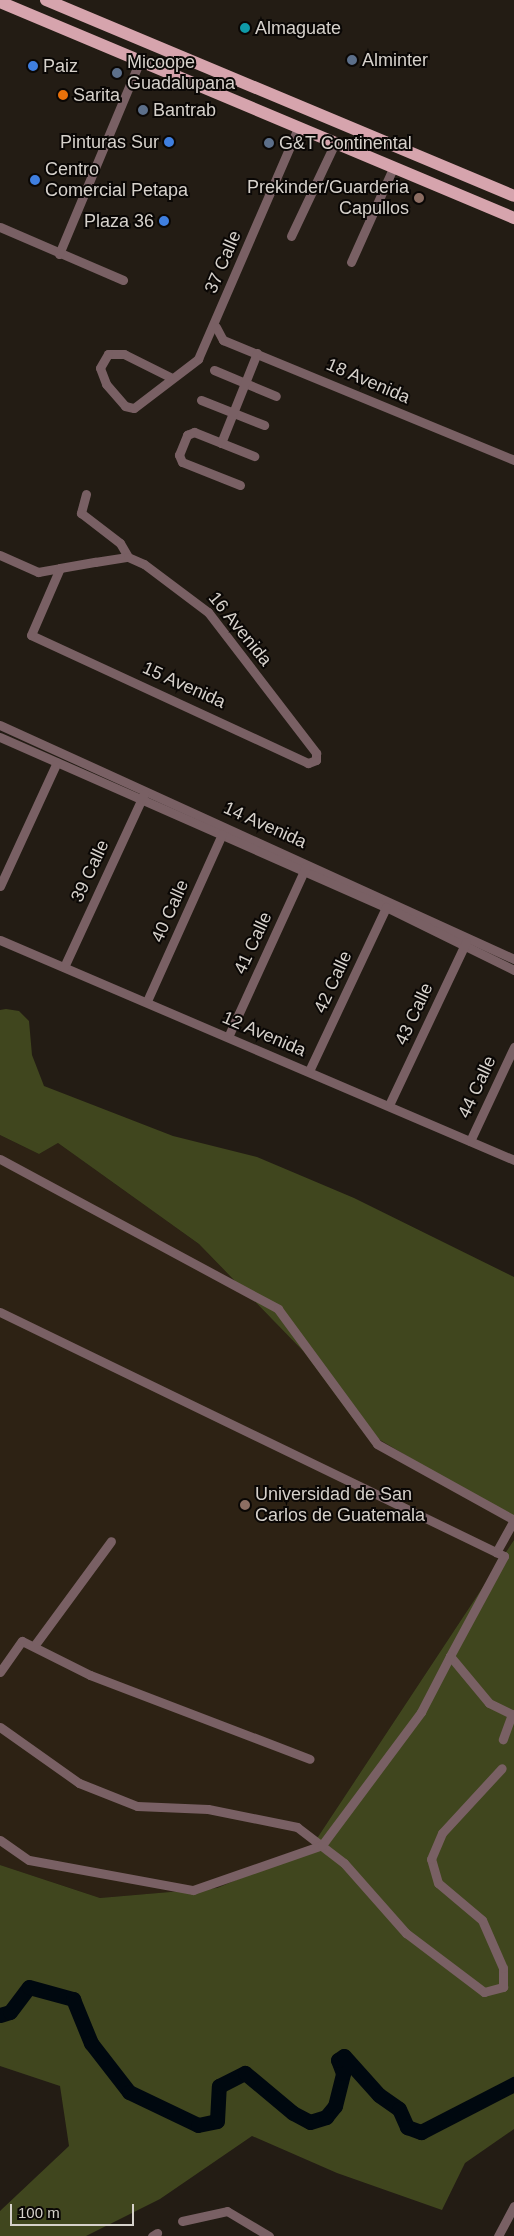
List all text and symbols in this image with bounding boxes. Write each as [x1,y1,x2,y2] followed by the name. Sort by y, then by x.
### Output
[255,17,341,39] place label: Almaguate
[239,22,251,34] marker: Almaguate
[362,49,428,71] place label: Alminter
[127,52,235,94] place label: Micoope Guadalupana
[346,54,358,66] marker: Alminter
[43,55,78,77] place label: Paiz
[27,60,39,72] marker: Paiz
[111,67,123,79] marker: Micoope Guadalupana
[73,84,120,106] place label: Sarita
[57,89,69,101] marker: Sarita
[153,99,216,121] place label: Bantrab
[137,104,149,116] marker: Bantrab
[60,131,159,153] place label: Pinturas Sur
[279,132,412,154] place label: G&T Continental
[163,136,175,148] marker: Pinturas Sur
[263,137,275,149] marker: G&T Continental
[45,159,188,202] place label: Centro Comercial Petapa
[29,174,41,186] marker: Centro Comercial Petapa
[247,177,409,220] place label: Prekinder/Guarderia Capullos
[413,192,425,204] marker: Prekinder/Guarderia Capullos
[84,210,154,232] place label: Plaza 36
[158,215,170,227] marker: Plaza 36
[200,227,246,297] street label: 37 Calle
[322,354,414,408] street label: 18 Avenida
[203,587,277,671] street label: 16 Avenida
[139,657,229,713] street label: 15 Avenida
[220,797,310,853] street label: 14 Avenida
[66,837,114,905] street label: 39 Calle
[147,876,193,946] street label: 40 Calle
[229,909,277,977] street label: 41 Calle
[309,948,357,1016] street label: 42 Calle
[390,980,438,1048] street label: 43 Calle
[218,1007,310,1061] street label: 12 Avenida
[453,1053,501,1121] street label: 44 Calle
[255,1484,425,1526] place label: Universidad de San Carlos de Guatemala
[239,1499,251,1511] marker: Universidad de San Carlos de Guatemala
[12,2194,136,2226] scale bar
[18,2204,60,2221] text: 100 m

